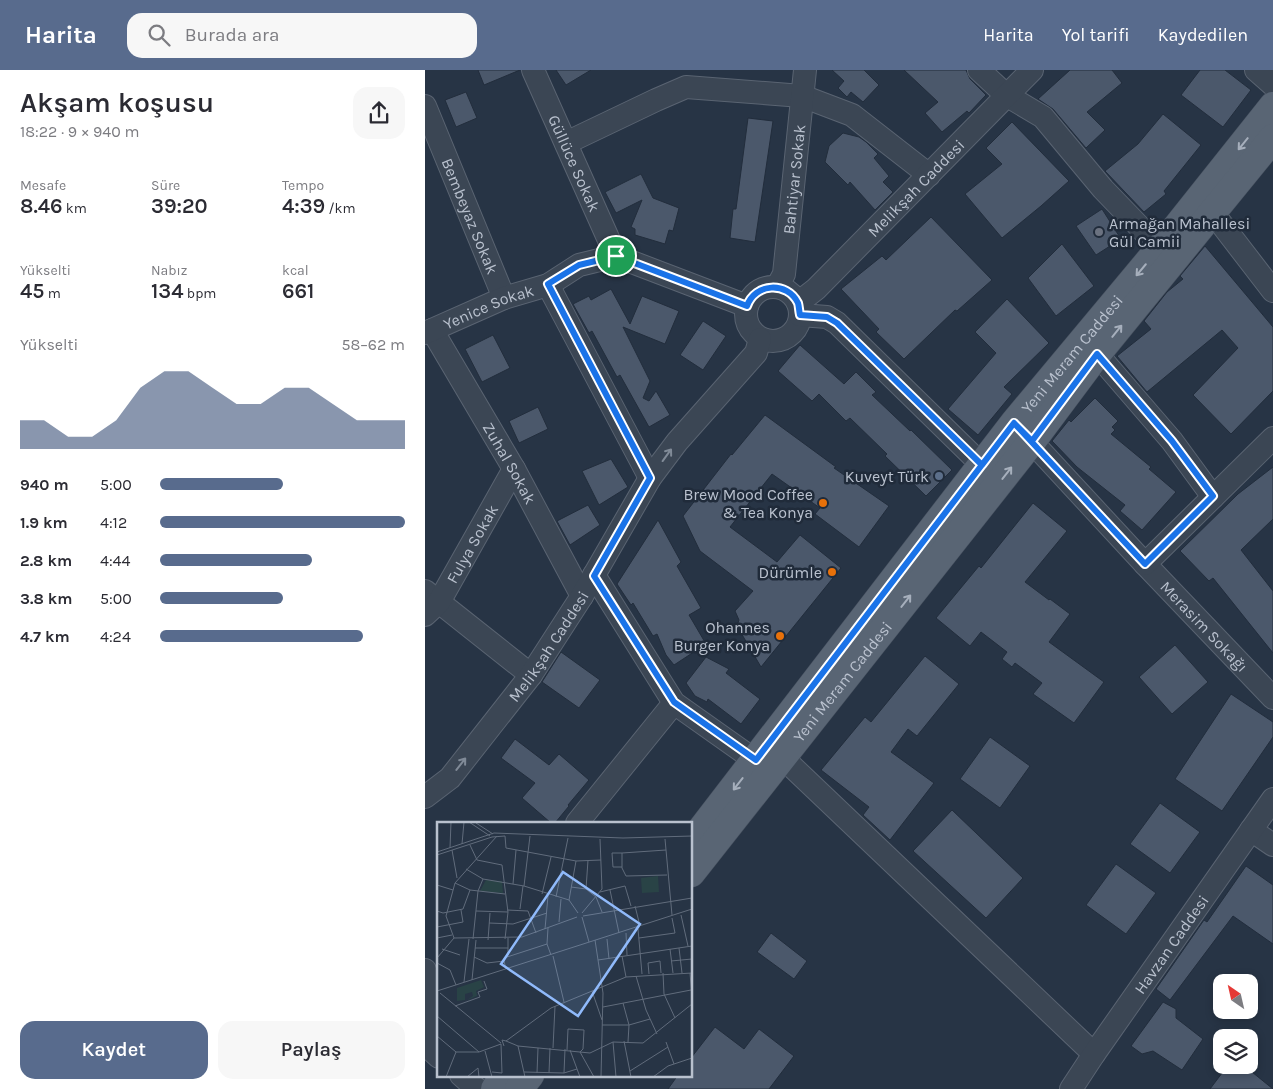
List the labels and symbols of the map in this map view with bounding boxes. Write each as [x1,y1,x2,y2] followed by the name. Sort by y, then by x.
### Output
[544,112,604,215] street label: Güllüce Sokak
[779,123,809,235] street label: Bahtiyar Sokak
[864,135,969,241] street label: Melikşah Caddesi
[1237,137,1248,150] one-way arrow
[437,155,502,277] street label: Bembeyaz Sokak
[1109,214,1250,251] place label: Armağan Mahallesi Gül Camii
[1093,226,1105,238] marker: Armağan Mahallesi Gül Camii
[595,235,637,277] pin
[1135,264,1146,277] one-way arrow
[441,281,536,334] street label: Yenice Sokak
[1017,291,1127,417] street label: Yeni Meram Caddesi
[1111,325,1122,338] one-way arrow
[478,419,540,507] street label: Zuhal Sokak
[662,448,672,462] one-way arrow
[845,467,929,486] place label: Kuveyt Türk
[1001,467,1012,480] one-way arrow
[933,470,945,482] marker: Kuveyt Türk
[683,485,813,522] place label: Brew Mood Coffee & Tea Konya
[817,497,829,509] marker: Brew Mood Coffee & Tea Konya
[443,501,502,587] street label: Fulya Sokak
[759,563,822,582] place label: Dürümle
[826,566,838,578] marker: Dürümle
[1156,577,1252,676] street label: Merasim Sokağı
[505,588,593,706] street label: Melikşah Caddesi
[901,594,911,608] one-way arrow
[674,618,770,655] place label: Ohannes Burger Konya
[789,618,896,746] street label: Yeni Meram Caddesi
[774,630,786,642] marker: Ohannes Burger Konya
[456,757,466,771] one-way arrow
[732,777,743,790] one-way arrow
[437,822,693,1076] inset map
[1130,891,1213,998] street label: Havzan Caddesi
[1213,974,1257,1019] north arrow

